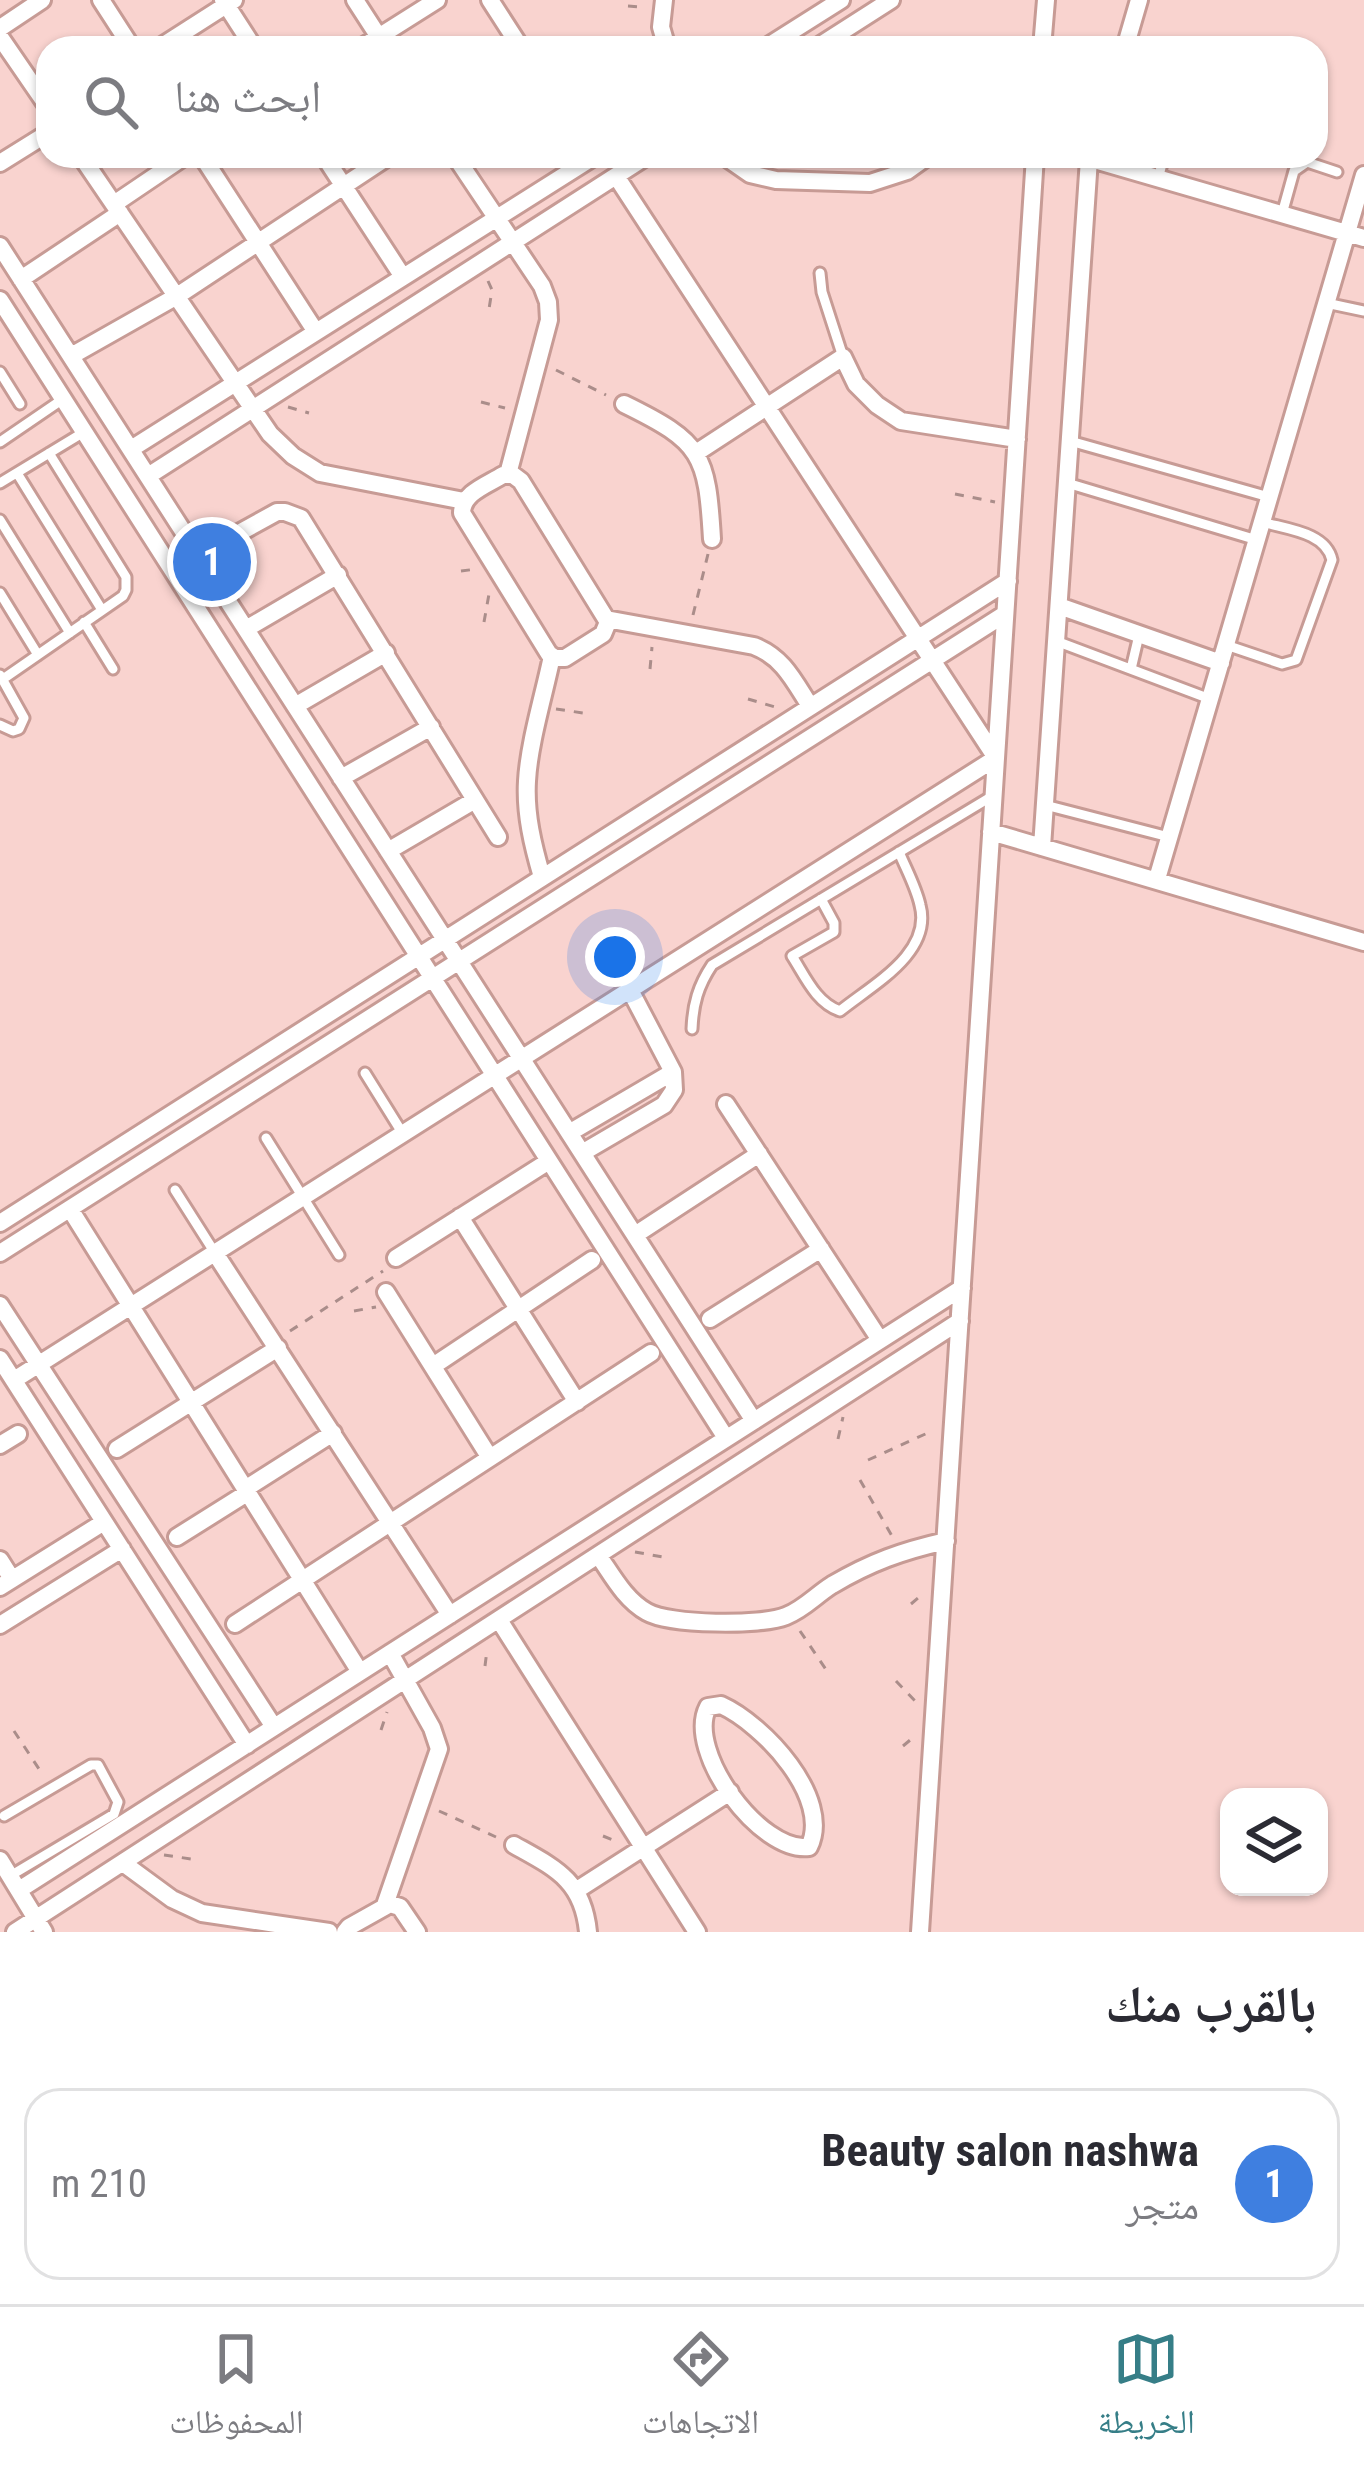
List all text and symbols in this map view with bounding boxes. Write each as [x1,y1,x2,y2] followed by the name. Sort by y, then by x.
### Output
[36,36,1328,168] search box
[78,69,144,135] icon: search
[174,70,322,123] text: ابحث هنا
[173,517,251,607] pin: 1
[585,927,645,987] your location
[1220,1788,1328,1896] map controls
[1220,1788,1328,1896] button: layers
[1105,1975,1316,2034] text: بالقرب منك
[821,2124,1199,2177] text: Beauty salon nashwa
[51,2161,147,2207] text: 210 m
[1264,2161,1284,2207] text: 1
[1125,2183,1199,2229] text: متجر
[169,2326,304,2454] tab: المحفوظات
[642,2326,759,2454] tab: الاتجاهات
[1098,2326,1195,2454] tab: الخريطة

